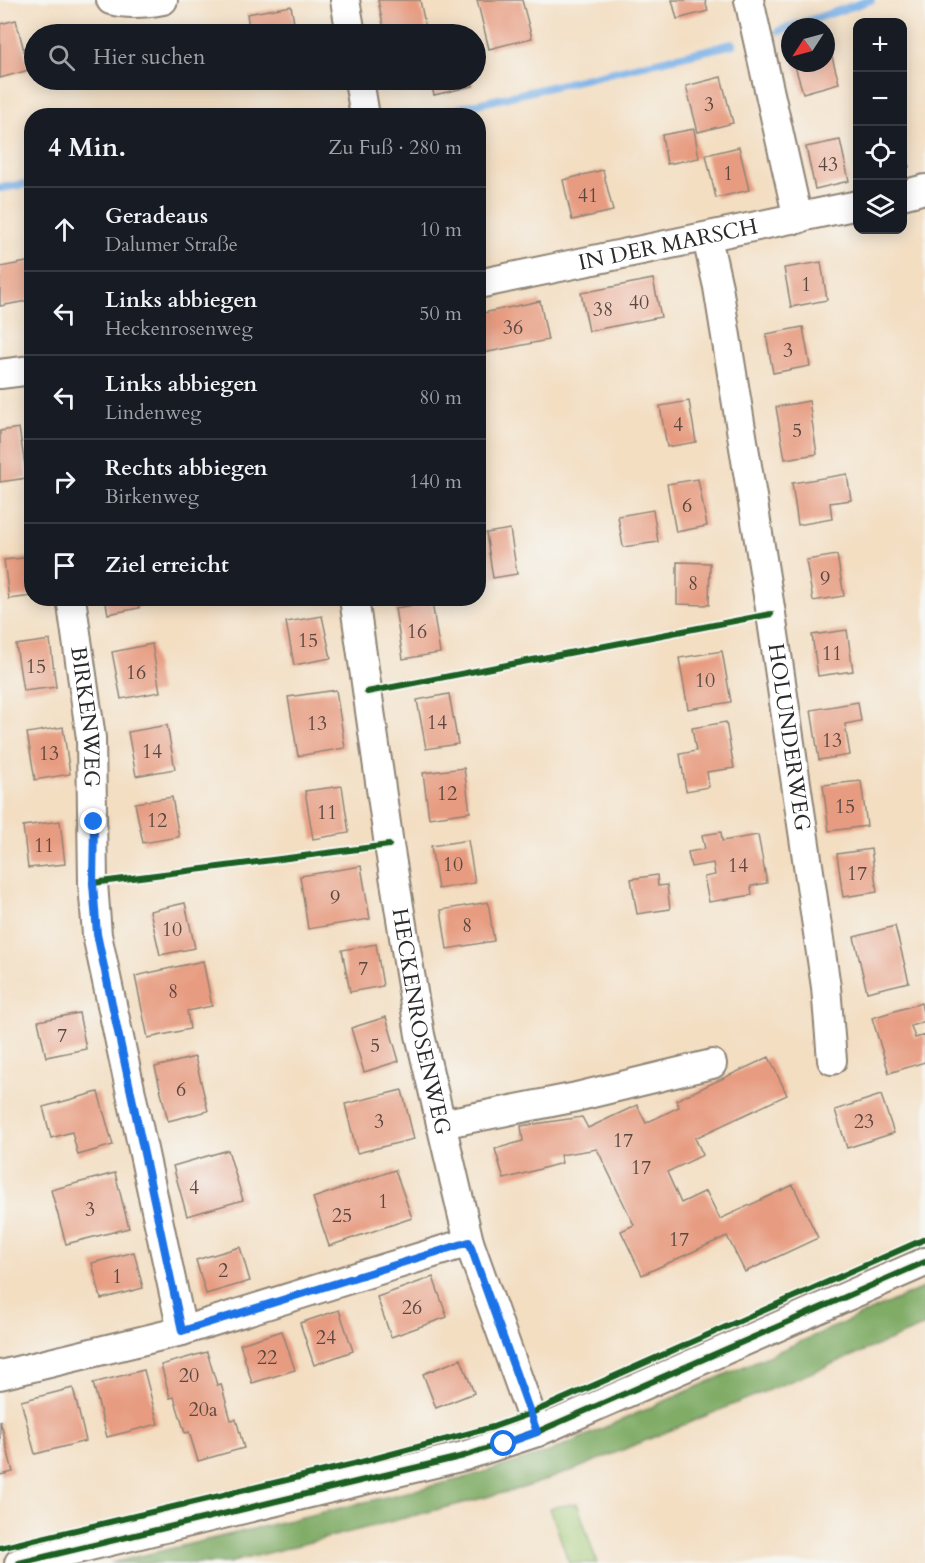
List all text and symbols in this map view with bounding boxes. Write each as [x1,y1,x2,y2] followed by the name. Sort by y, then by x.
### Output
[781,18,835,72] north arrow
[853,18,907,234] map controls
[853,18,907,72] button: +
[24,24,486,90] search box
[45,41,78,74] icon: search
[93,42,206,72] text: Hier suchen
[853,72,907,126] button: −
[704,91,714,118] house number: 3
[853,126,907,180] button: locate
[48,130,126,165] text: 4 Min.
[328,134,462,161] text: Zu Fuß · 280 m
[818,151,838,178] house number: 43
[723,160,733,187] house number: 1
[853,180,907,234] button: layers
[578,182,598,209] house number: 41
[105,201,208,231] text: Geradeaus
[575,211,760,278] street label: IN DER MARSCH
[48,213,81,246] icon: ahead
[419,216,462,243] text: 10 m
[105,231,238,258] text: Dalumer Straße
[801,271,811,298] house number: 1
[105,285,257,315] text: Links abbiegen
[629,289,649,316] house number: 40
[593,296,613,323] house number: 38
[48,297,81,330] icon: left
[419,300,462,327] text: 50 m
[503,314,523,341] house number: 36
[105,315,253,342] text: Heckenrosenweg
[783,337,793,364] house number: 3
[105,369,257,399] text: Links abbiegen
[48,381,81,414] icon: left
[419,384,462,411] text: 80 m
[105,399,202,426] text: Lindenweg
[673,411,683,438] house number: 4
[792,417,802,444] house number: 5
[105,453,268,483] text: Rechts abbiegen
[48,465,81,498] icon: right
[409,468,462,495] text: 140 m
[105,483,199,510] text: Birkenweg
[682,492,692,519] house number: 6
[48,549,81,582] icon: arrive
[105,550,229,580] text: Ziel erreicht
[820,565,830,592] house number: 9
[688,570,698,597] house number: 8
[407,618,427,645] house number: 16
[298,627,318,654] house number: 15
[822,640,842,667] house number: 11
[761,641,818,833] street label: HOLUNDERWEG
[63,645,107,788] street label: BIRKENWEG
[26,653,46,680] house number: 15
[126,659,146,686] house number: 16
[695,667,715,694] house number: 10
[427,709,447,736] house number: 14
[307,710,327,737] house number: 13
[822,727,842,754] house number: 13
[142,738,162,765] house number: 14
[39,740,59,767] house number: 13
[437,780,457,807] house number: 12
[835,793,855,820] house number: 15
[317,799,337,826] house number: 11
[147,807,167,834] house number: 12
[80,808,106,834] route end
[34,832,54,859] house number: 11
[443,851,463,878] house number: 10
[728,852,748,879] house number: 14
[847,860,867,887] house number: 17
[330,884,340,911] house number: 9
[385,906,458,1138] street label: HECKENROSENWEG
[462,912,472,939] house number: 8
[162,916,182,943] house number: 10
[358,955,368,982] house number: 7
[168,978,178,1005] house number: 8
[57,1022,67,1049] house number: 7
[370,1032,380,1059] house number: 5
[176,1076,186,1103] house number: 6
[374,1108,384,1135] house number: 3
[854,1108,874,1135] house number: 23
[613,1127,633,1154] house number: 17
[631,1154,651,1181] house number: 17
[189,1174,199,1201] house number: 4
[378,1188,388,1215] house number: 1
[85,1196,95,1223] house number: 3
[332,1202,352,1229] house number: 25
[669,1226,689,1253] house number: 17
[218,1257,228,1284] house number: 2
[112,1263,122,1290] house number: 1
[402,1294,422,1321] house number: 26
[316,1324,336,1351] house number: 24
[257,1344,277,1371] house number: 22
[179,1362,199,1389] house number: 20
[188,1396,218,1423] house number: 20a
[490,1430,516,1456] route start

